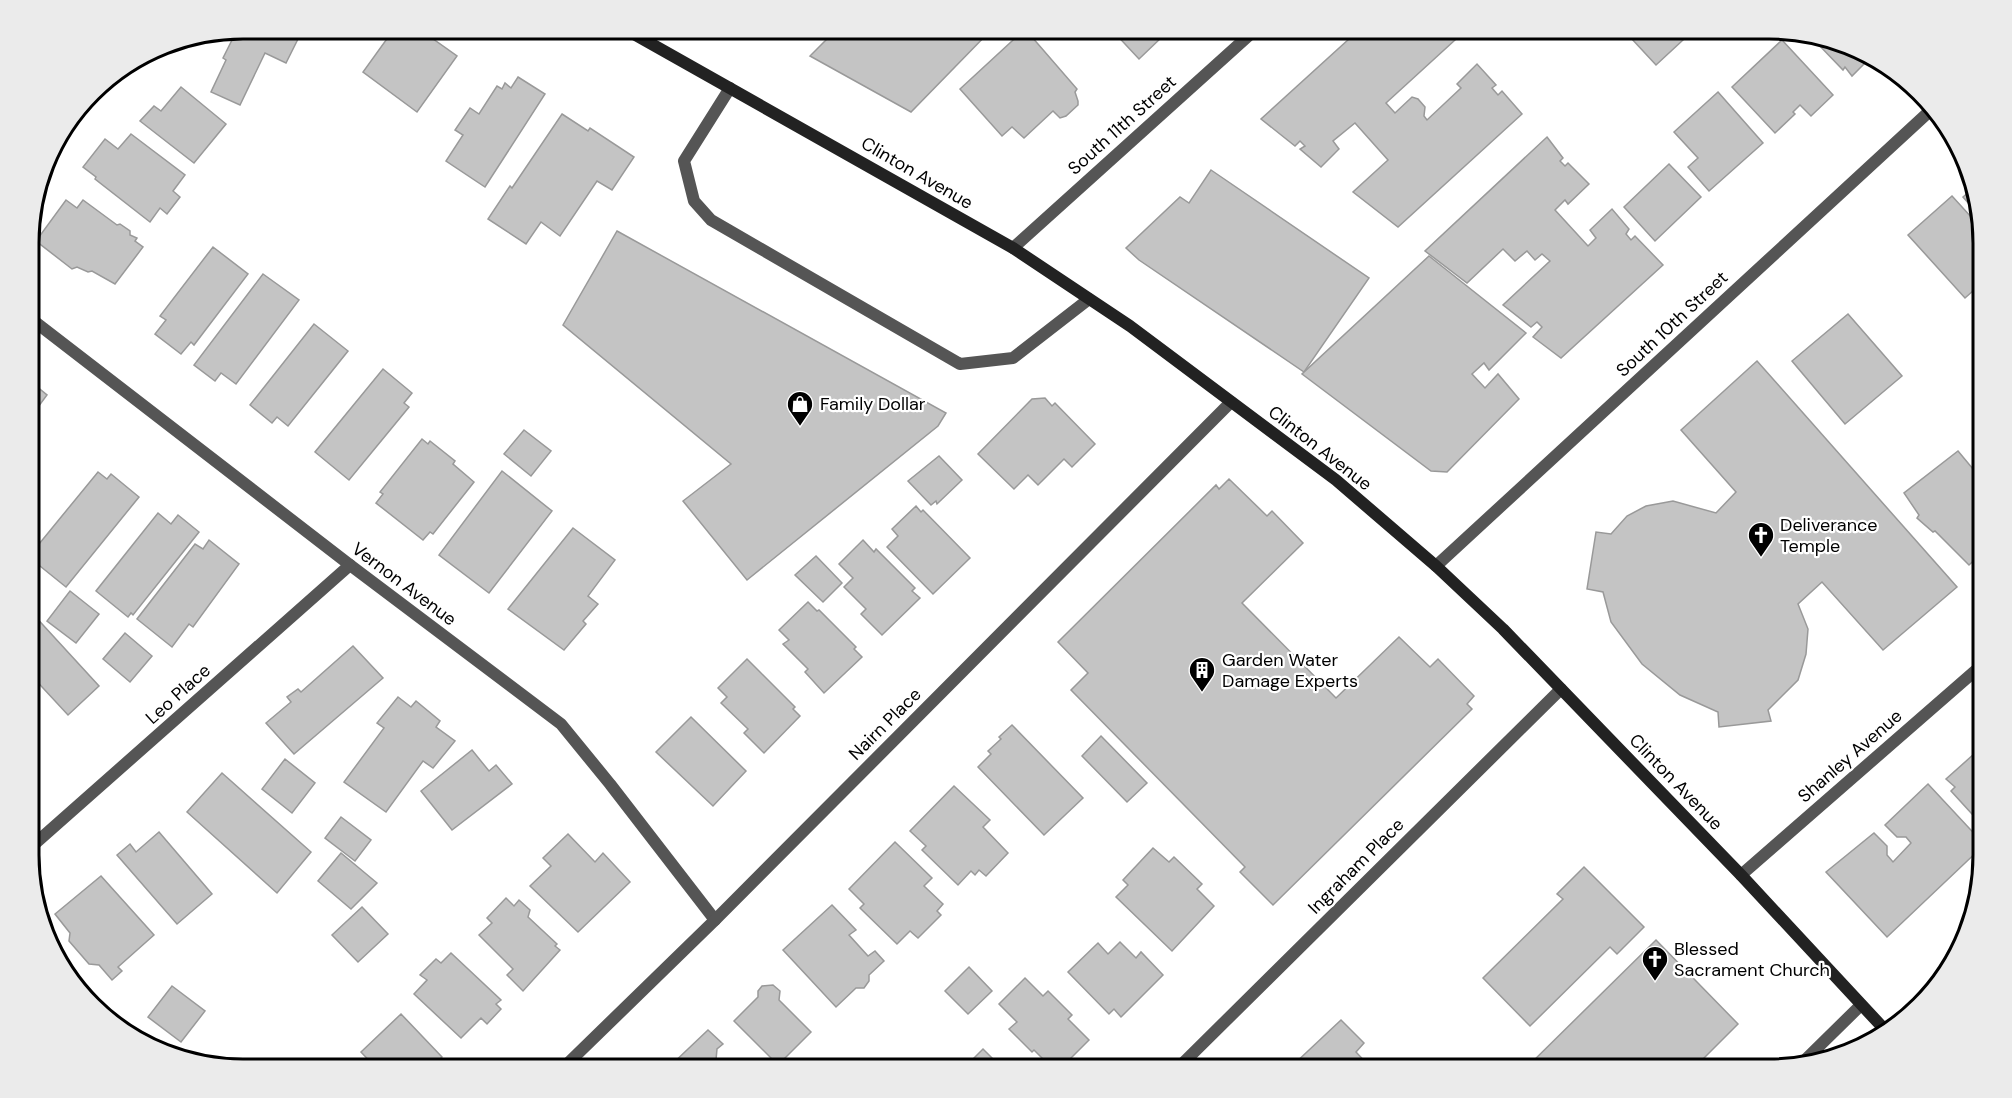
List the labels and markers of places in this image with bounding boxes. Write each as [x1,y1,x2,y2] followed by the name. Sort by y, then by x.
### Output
[785,389,815,427] shop icon: Family Dollar
[820,392,926,416] place label: Family Dollar
[1780,513,1878,558] place label: Deliverance Temple
[1746,520,1776,558] church icon: Deliverance Temple
[1222,648,1358,693] place label: Garden Water Damage Experts
[1187,655,1217,693] building icon: Garden Water Damage Experts
[1674,937,1830,982] place label: Blessed Sacrament Church
[1640,944,1670,982] church icon: Blessed Sacrament Church

